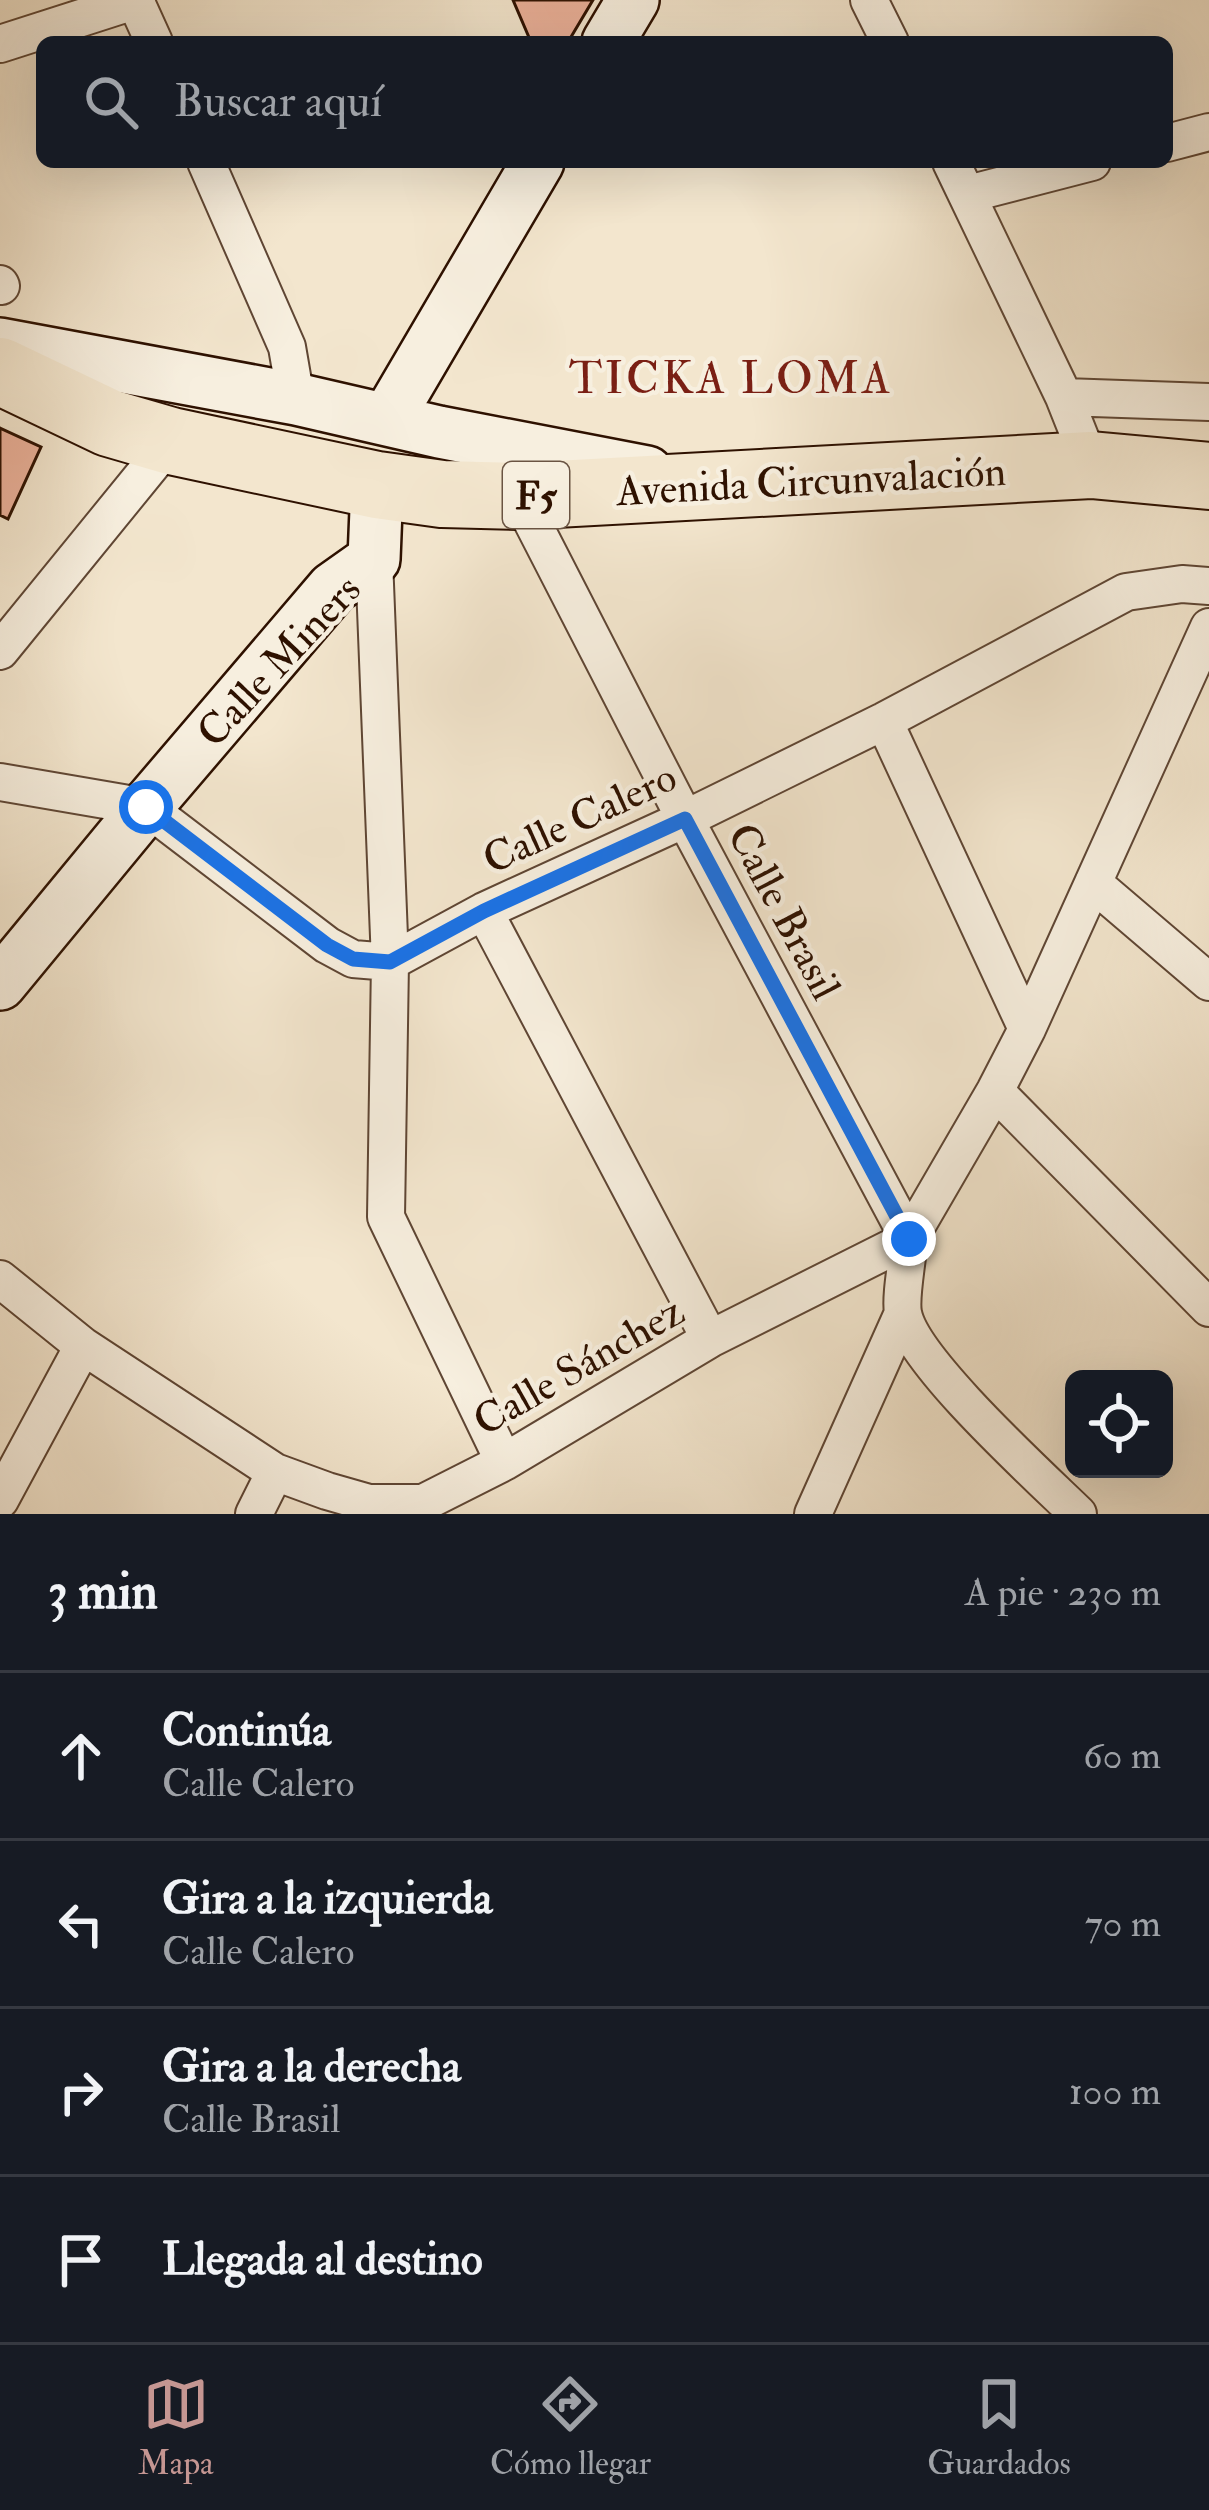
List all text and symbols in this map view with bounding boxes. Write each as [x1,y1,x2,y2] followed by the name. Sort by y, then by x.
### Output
[36,36,1173,168] search box
[78,69,144,135] icon: search
[174,74,382,130] text: Buscar aquí
[569,351,893,407] district label: TICKA LOMA
[614,446,1007,518] street label: Avenida Circunvalación
[503,462,569,528] road number: F5
[187,564,372,758] street label: Calle Miners
[475,751,685,886] street label: Calle Calero
[119,780,173,834] route start
[715,815,851,1009] street label: Calle Brasil
[882,1212,936,1266] route end
[464,1286,694,1448] street label: Calle Sánchez
[1065,1370,1173,1478] map controls
[1065,1370,1173,1478] button: locate
[48,1560,158,1624] text: 3 min
[965,1568,1161,1617] text: A pie · 230 m
[162,1703,331,1759] text: Continúa
[48,1723,114,1789] icon: ahead
[1083,1731,1161,1780] text: 60 m
[162,1759,355,1808] text: Calle Calero
[162,1871,492,1927] text: Gira a la izquierda
[48,1891,114,1957] icon: left
[1085,1899,1161,1948] text: 70 m
[162,1927,355,1976] text: Calle Calero
[162,2039,461,2095] text: Gira a la derecha
[48,2059,114,2125] icon: right
[1069,2067,1161,2116] text: 100 m
[162,2095,340,2144] text: Calle Brasil
[48,2227,114,2293] icon: arrive
[162,2232,483,2288] text: Llegada al destino
[138,2371,214,2484] tab: Mapa
[490,2371,651,2484] tab: Cómo llegar
[927,2371,1071,2484] tab: Guardados

